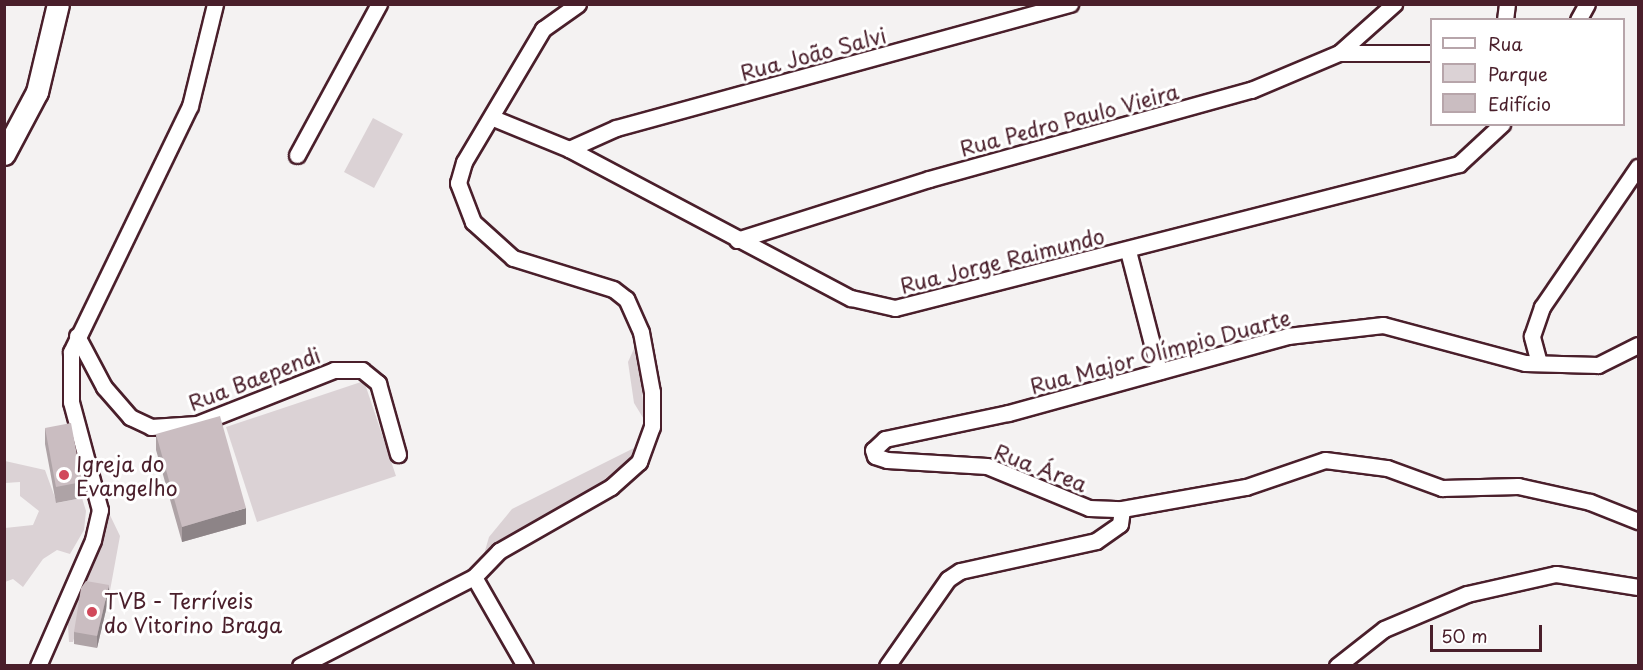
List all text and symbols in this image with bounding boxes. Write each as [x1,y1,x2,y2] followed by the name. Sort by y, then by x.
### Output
[1430,18,1625,126] legend
[737,21,889,85] street label: Rua João Salvi
[1488,30,1523,57] text: Rua
[1488,60,1548,87] text: Parque
[955,77,1183,161] street label: Rua Pedro Paulo Vieira
[1488,90,1551,117] text: Edifício
[897,222,1107,298] street label: Rua Jorge Raimundo
[1027,304,1293,398] street label: Rua Major Olímpio Duarte
[184,341,324,415] street label: Rua Baependi
[991,438,1091,496] street label: Rua Área
[76,450,178,500] place label: Igreja do Evangelho
[57,468,71,482] marker: Igreja do Evangelho
[104,587,283,637] place label: TVB - Terríveis do Vitorino Braga
[85,605,99,619] marker: TVB - Terríveis do Vitorino Braga
[1433,613,1546,651] scale bar
[1441,622,1488,649] text: 50 m

